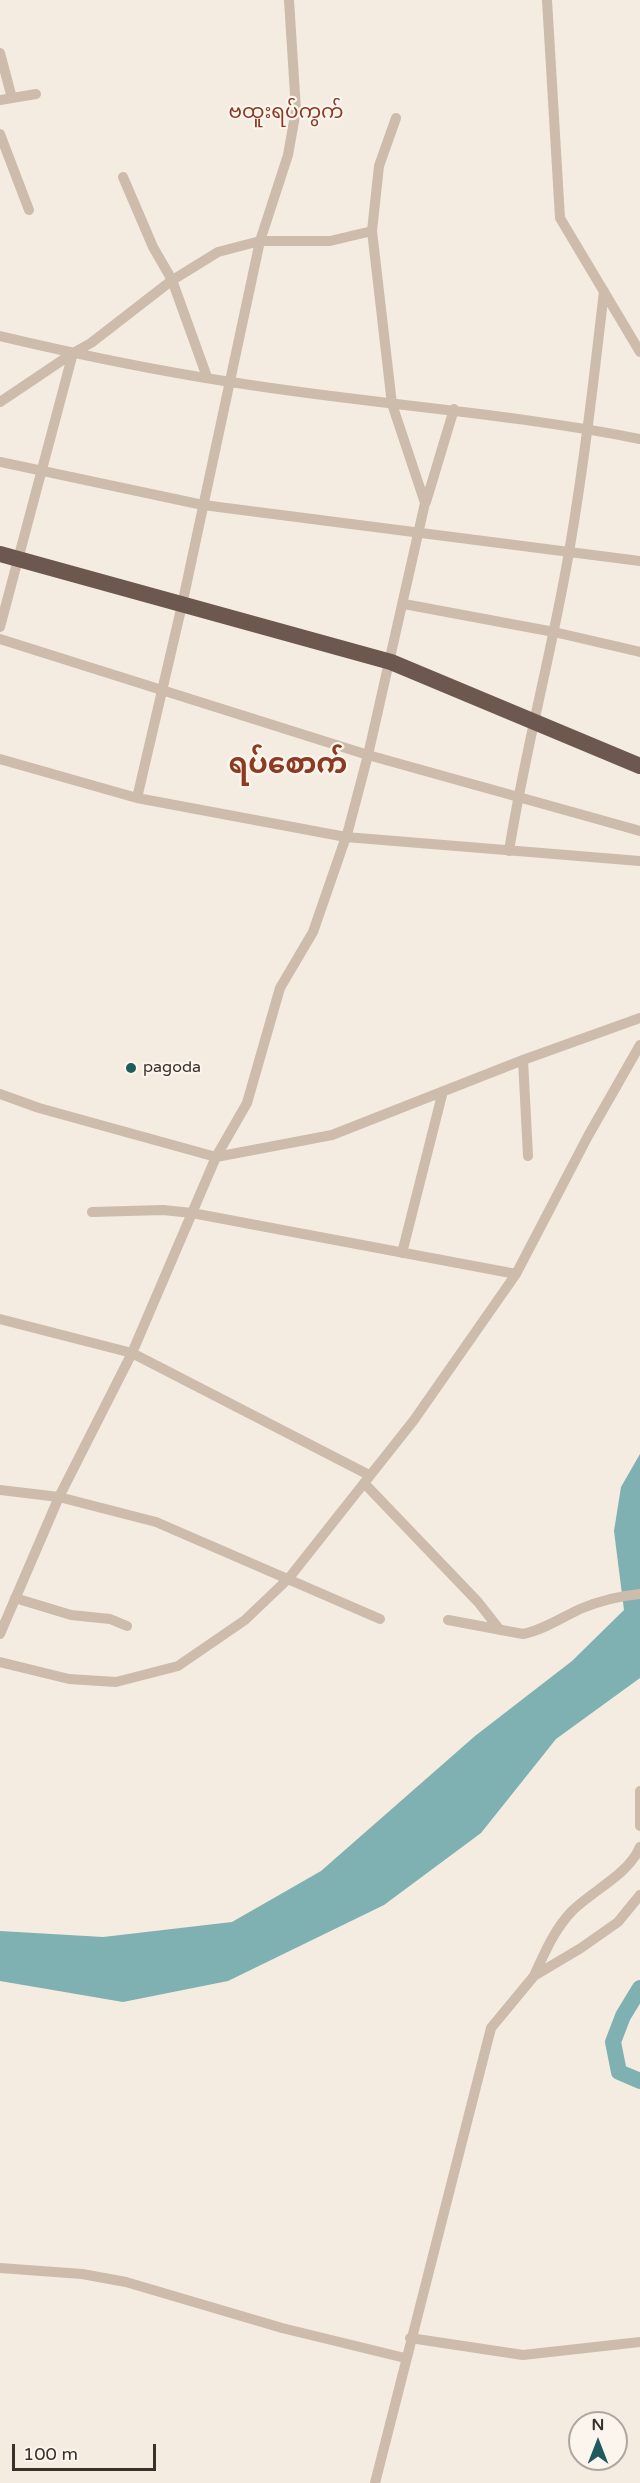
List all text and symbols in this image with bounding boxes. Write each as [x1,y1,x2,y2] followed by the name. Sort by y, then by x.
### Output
[228,101,344,125] district label: ဗထူးရပ်ကွက်
[229,749,347,783] district label: ရပ်စောက်
[143,1058,201,1078] place label: pagoda
[124,1061,138,1075] marker: pagoda
[568,2411,628,2471] north arrow
[592,2415,604,2435] text: N
[15,2432,159,2470] scale bar
[23,2443,78,2465] text: 100 m

